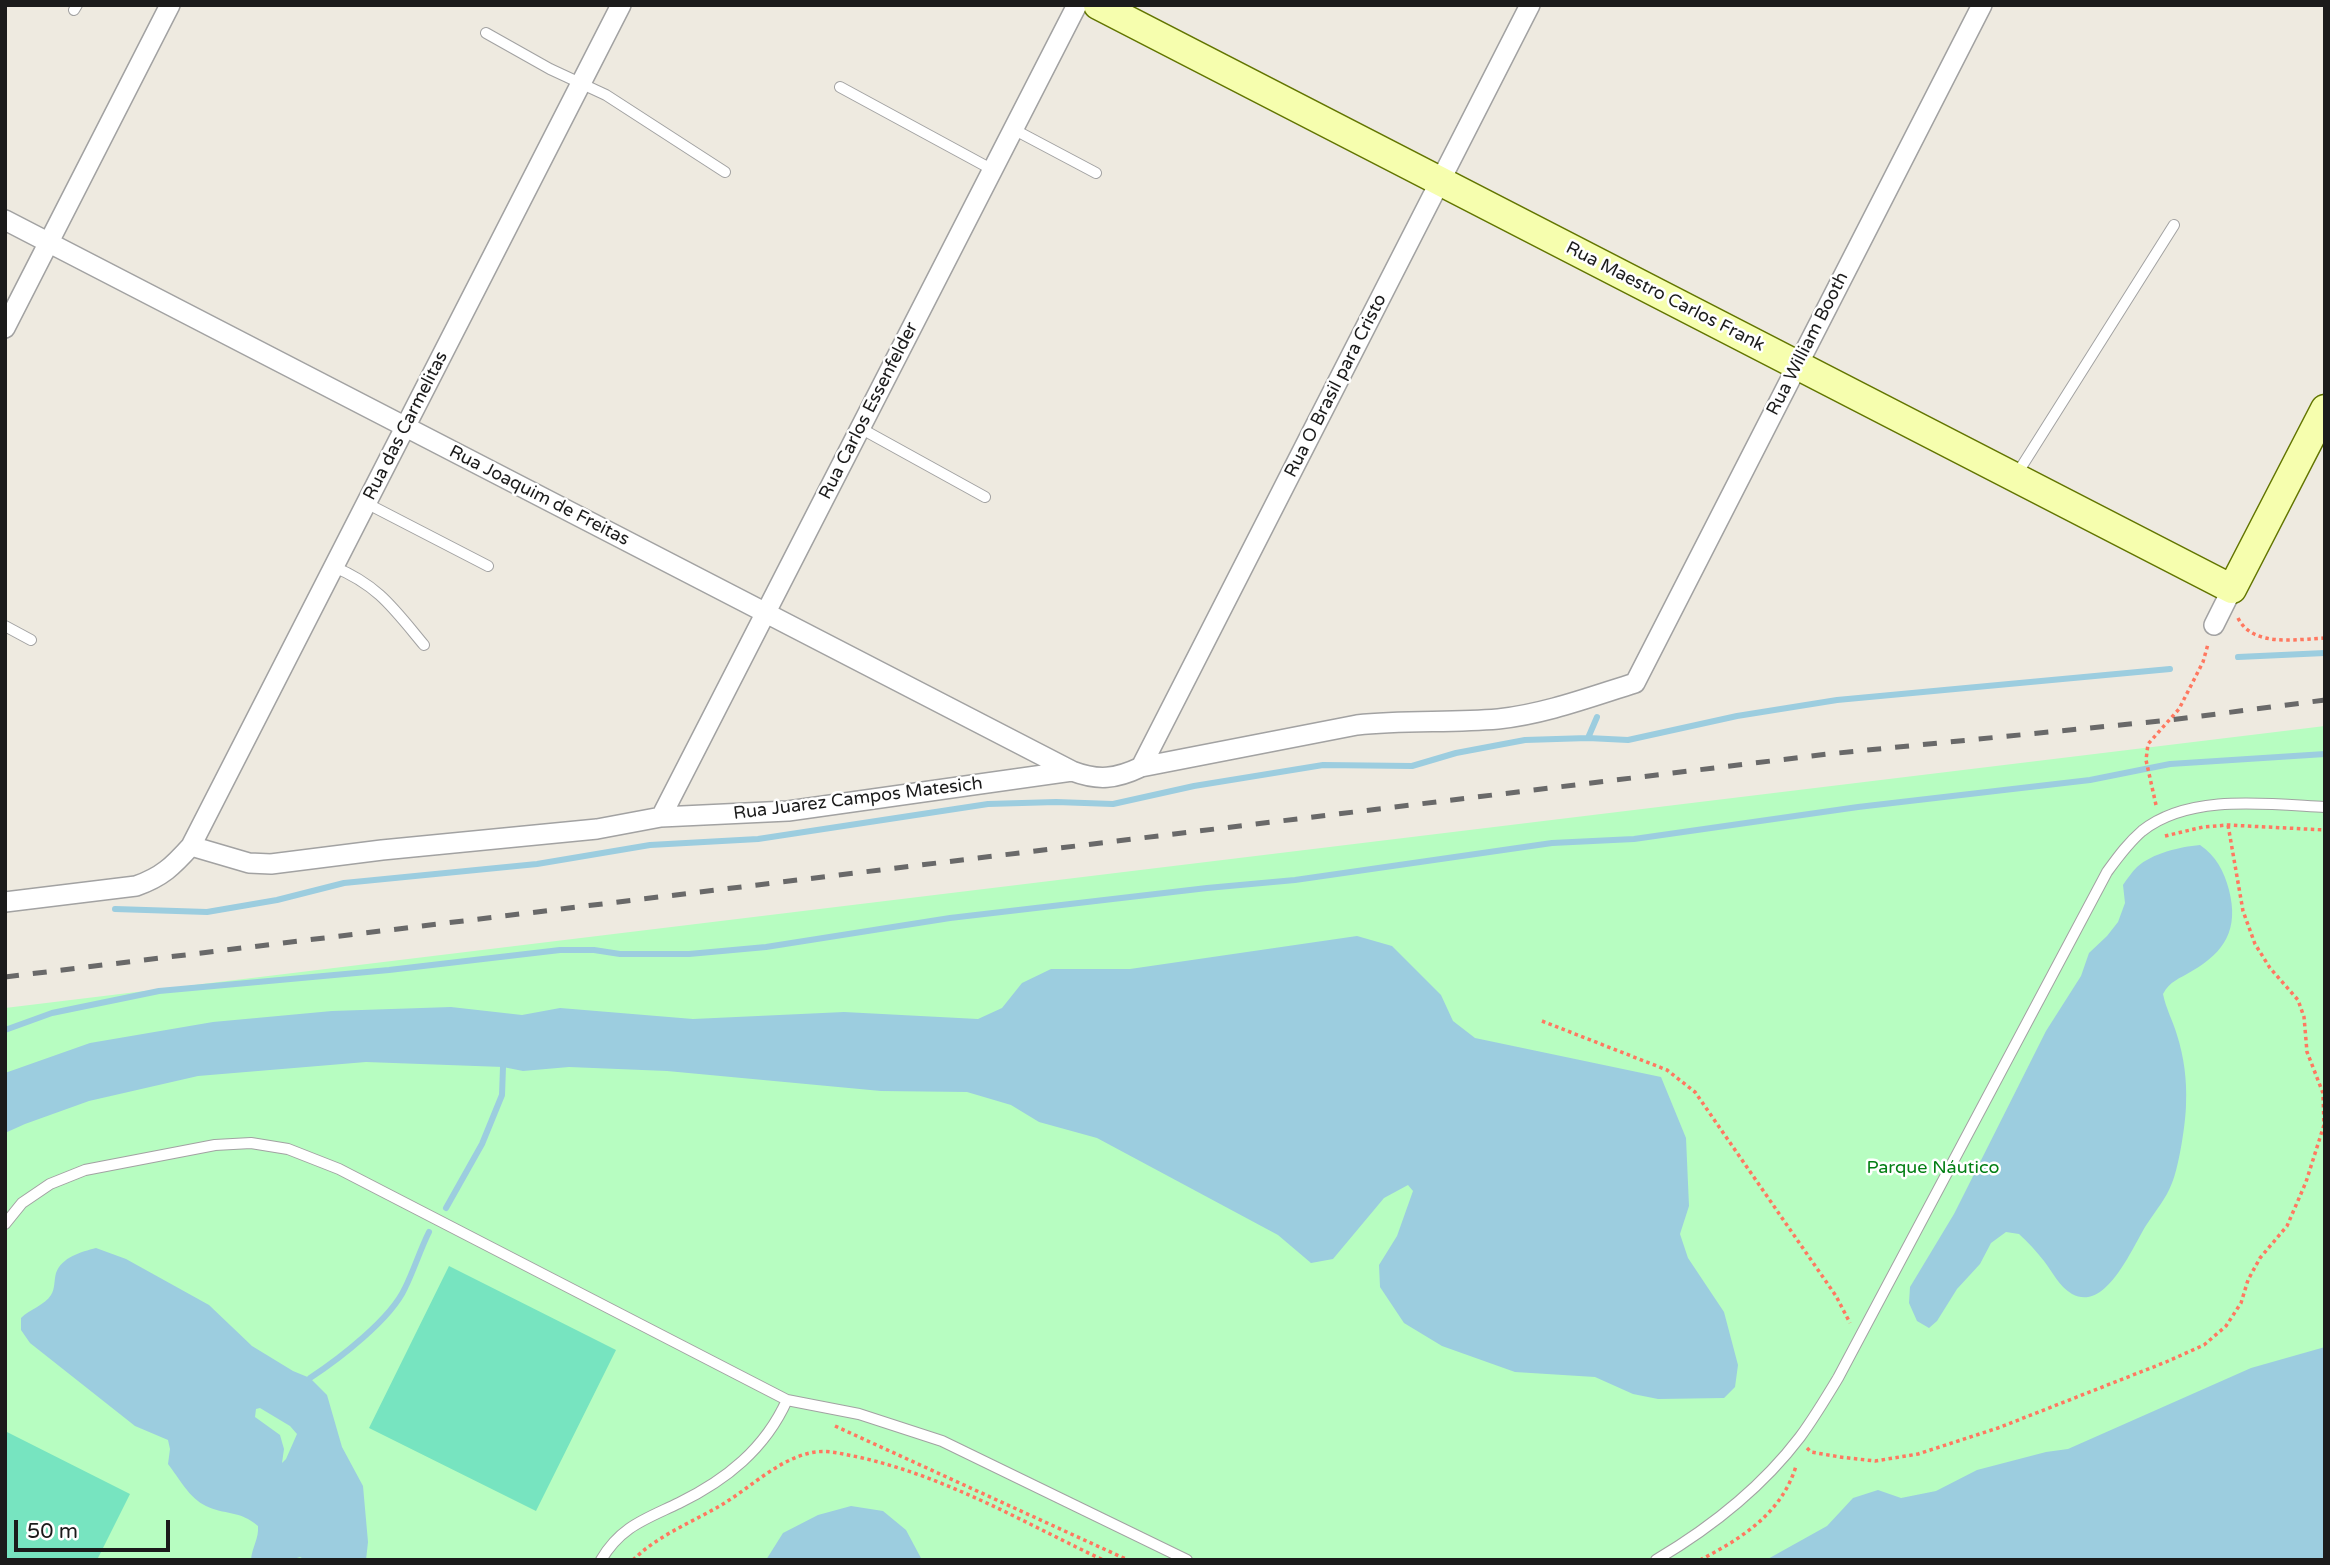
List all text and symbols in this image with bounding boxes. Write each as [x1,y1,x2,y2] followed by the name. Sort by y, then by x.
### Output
[1562,237,1768,357] street label: Rua Maestro Carlos Frank
[1763,269,1853,419] street label: Rua William Booth
[1280,291,1392,481] street label: Rua O Brasil para Cristo
[815,319,923,503] street label: Rua Carlos Essenfelder
[359,348,453,504] street label: Rua das Carmelitas
[445,441,633,551] street label: Rua Joaquim de Freitas
[732,773,984,825] street label: Rua Juarez Campos Matesich
[1867,1157,1999,1179] park label: Parque Náutico
[18,1506,173,1550] scale bar
[27,1519,78,1544] text: 50 m

